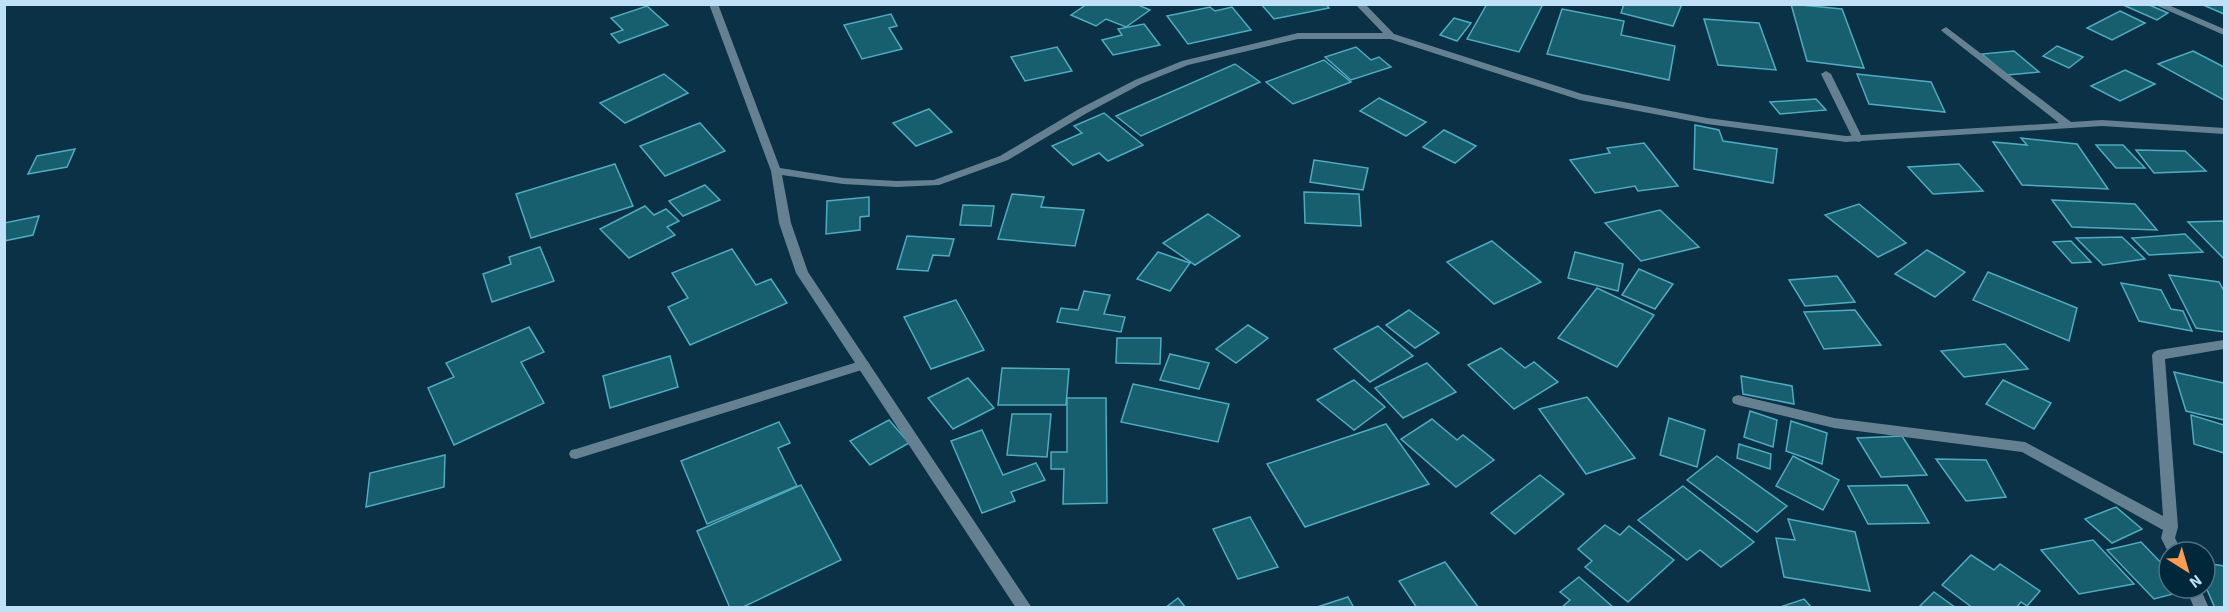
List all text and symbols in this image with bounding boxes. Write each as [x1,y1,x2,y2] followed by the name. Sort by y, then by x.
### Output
[2157,540,2217,600] north arrow
[2185,569,2206,593] text: N

